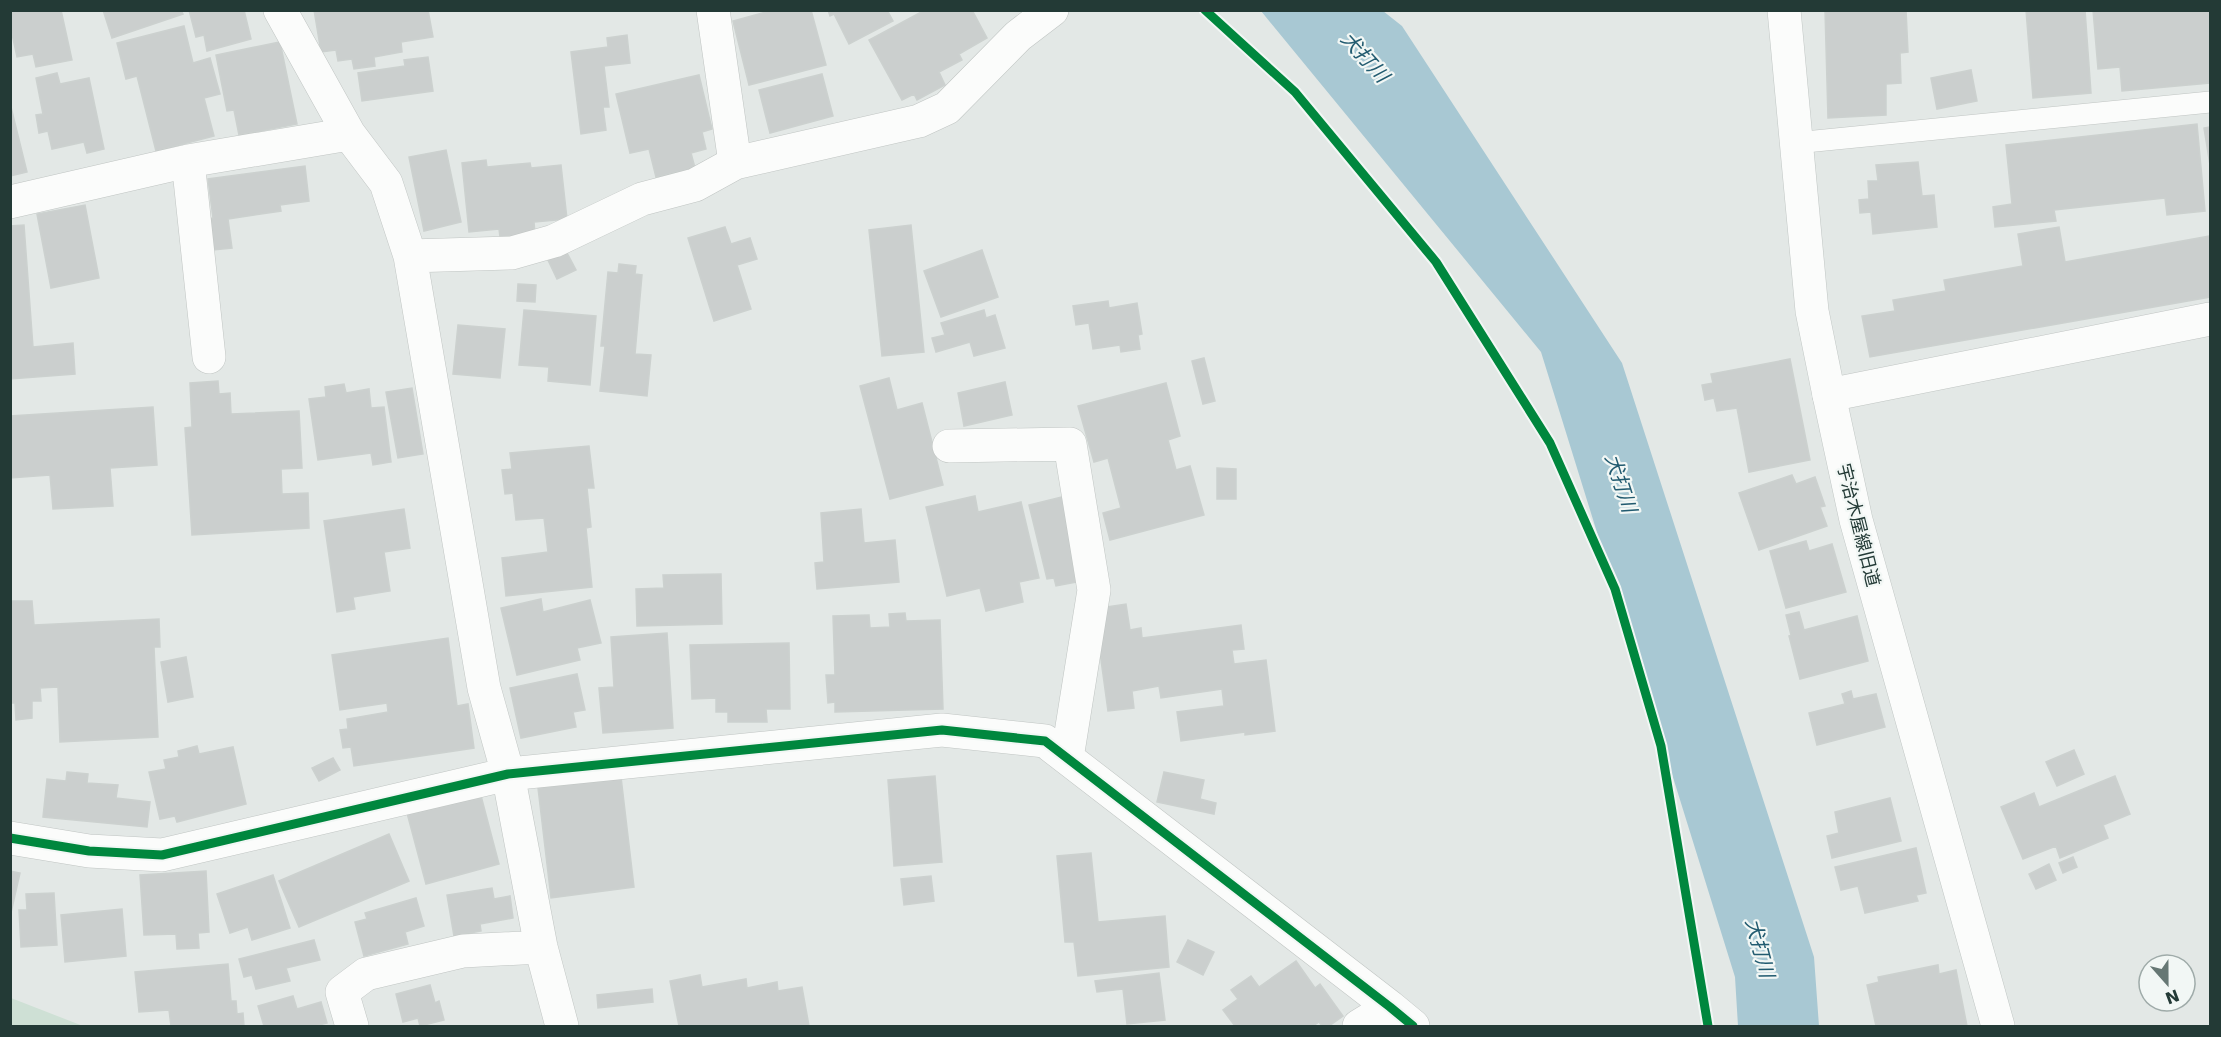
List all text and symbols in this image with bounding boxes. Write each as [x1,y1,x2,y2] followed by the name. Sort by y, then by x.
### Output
[1336,27,1395,89] water label: 犬打川
[1600,451,1642,517] water label: 犬打川
[1834,461,1884,589] street label: 宇治木屋線旧道
[1741,916,1780,982] water label: 犬打川
[2137,953,2197,1013] north arrow
[2163,985,2182,1008] text: N

